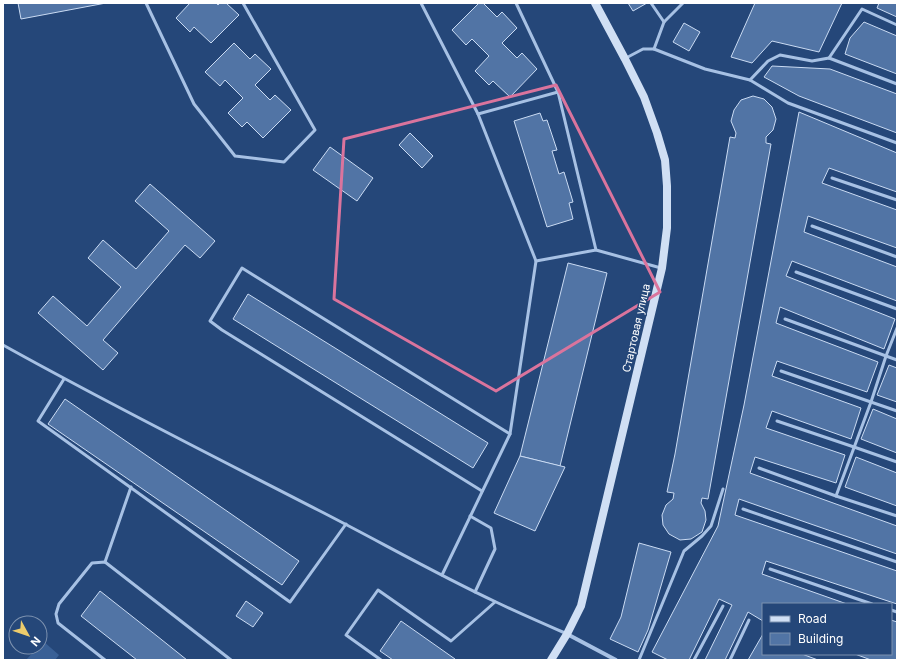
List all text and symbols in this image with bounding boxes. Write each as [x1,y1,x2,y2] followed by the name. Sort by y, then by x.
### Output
[619,282,653,374] street label: Стартовая улица
[762,603,892,655] legend
[798,611,827,626] text: Road
[8,615,48,655] north arrow
[798,631,843,646] text: Building
[28,634,44,649] text: N

